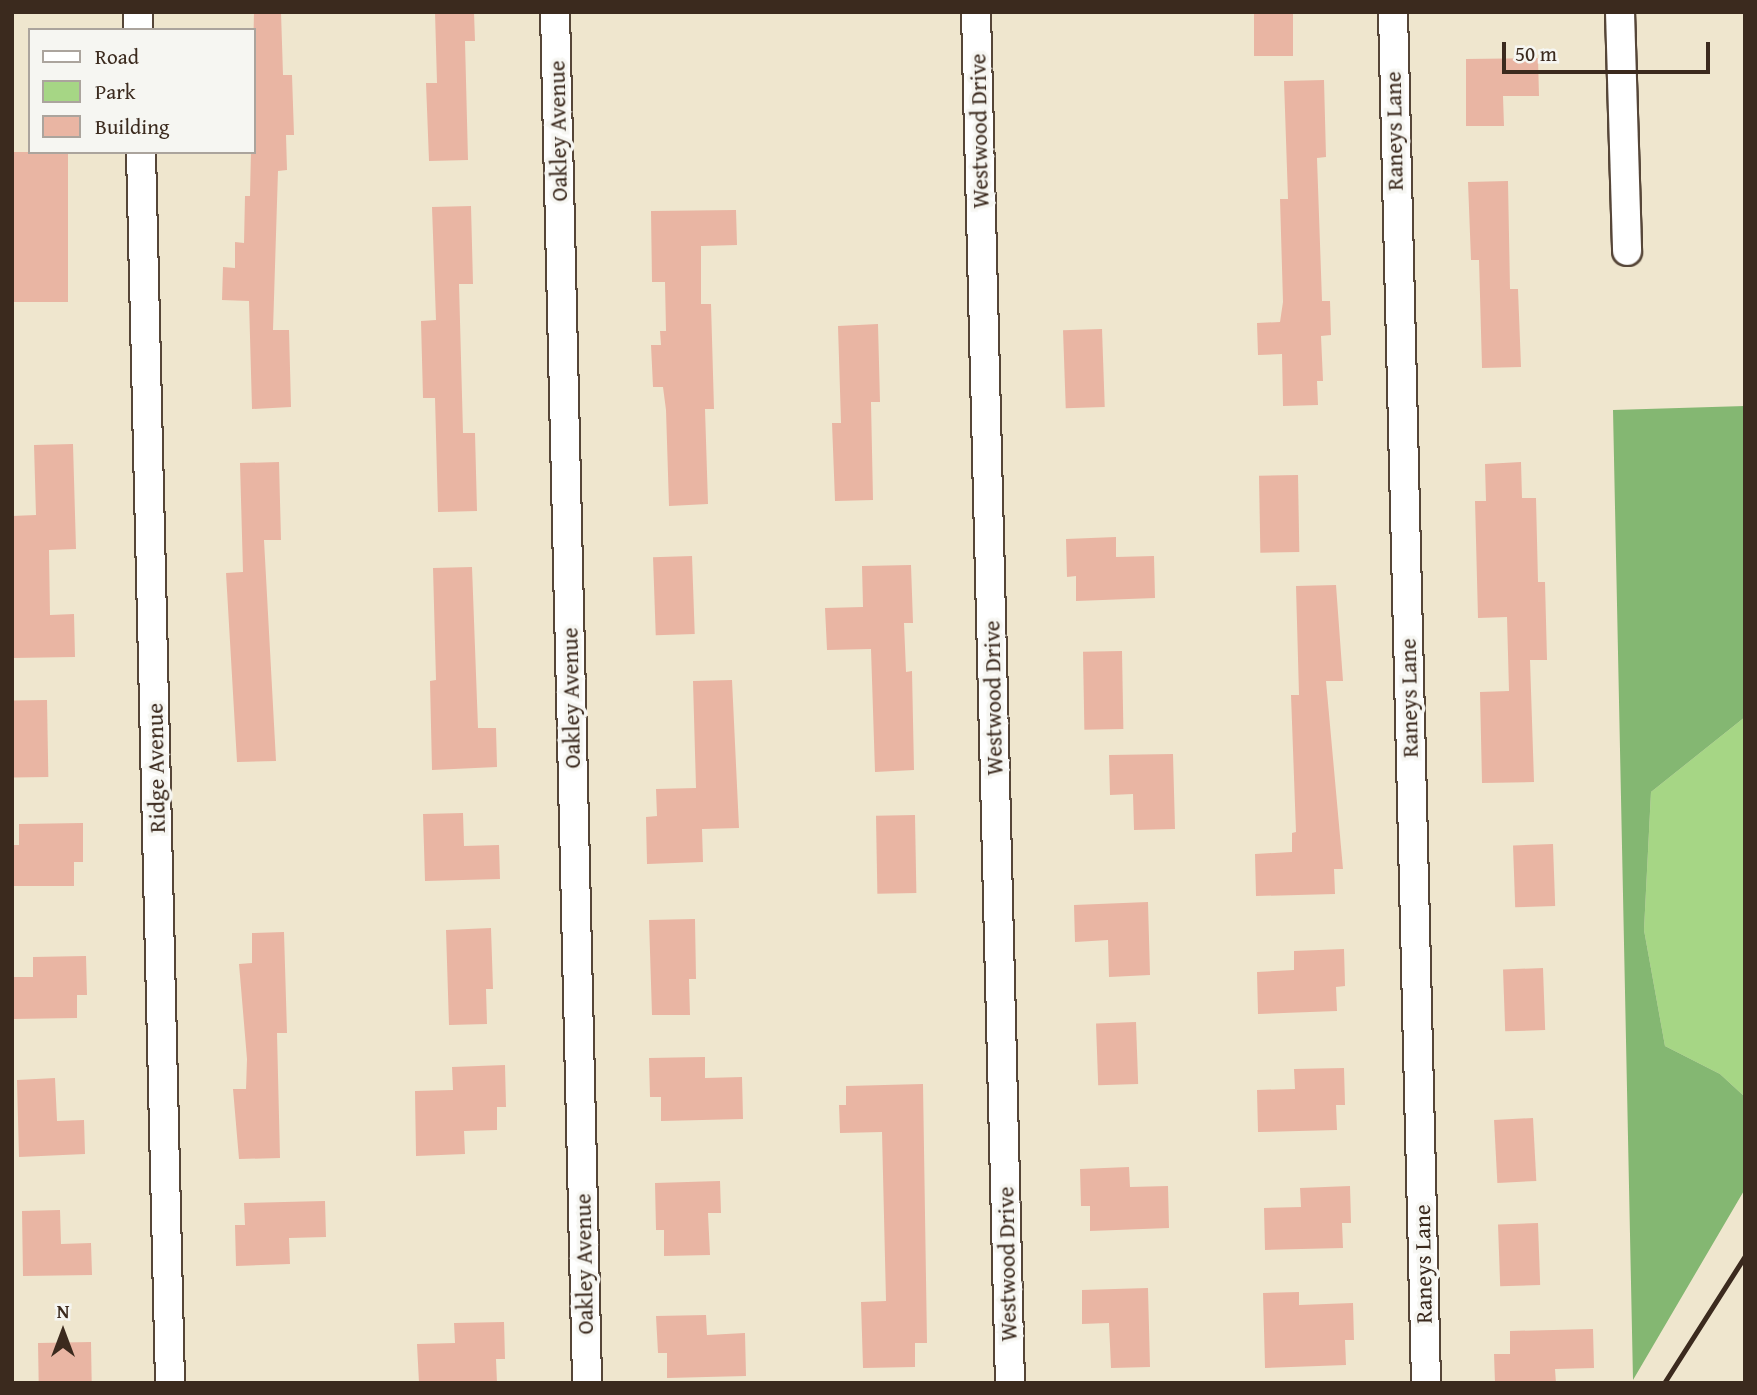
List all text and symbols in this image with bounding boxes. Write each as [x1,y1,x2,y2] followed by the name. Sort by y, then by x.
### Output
[28,28,256,154] legend
[1505,28,1713,72] scale bar
[1515,38,1557,69] text: 50 m
[95,41,139,72] text: Road
[964,53,994,209] street label: Westwood Drive
[543,60,573,202] street label: Oakley Avenue
[1379,71,1409,191] street label: Raneys Lane
[95,76,136,107] text: Park
[95,111,169,142] text: Building
[978,620,1008,776] street label: Westwood Drive
[556,627,586,769] street label: Oakley Avenue
[1394,638,1424,758] street label: Raneys Lane
[141,703,171,833] street label: Ridge Avenue
[992,1186,1022,1342] street label: Westwood Drive
[569,1193,599,1335] street label: Oakley Avenue
[1408,1204,1438,1324] street label: Raneys Lane
[28,1297,98,1367] north arrow
[57,1297,69,1325] text: N

